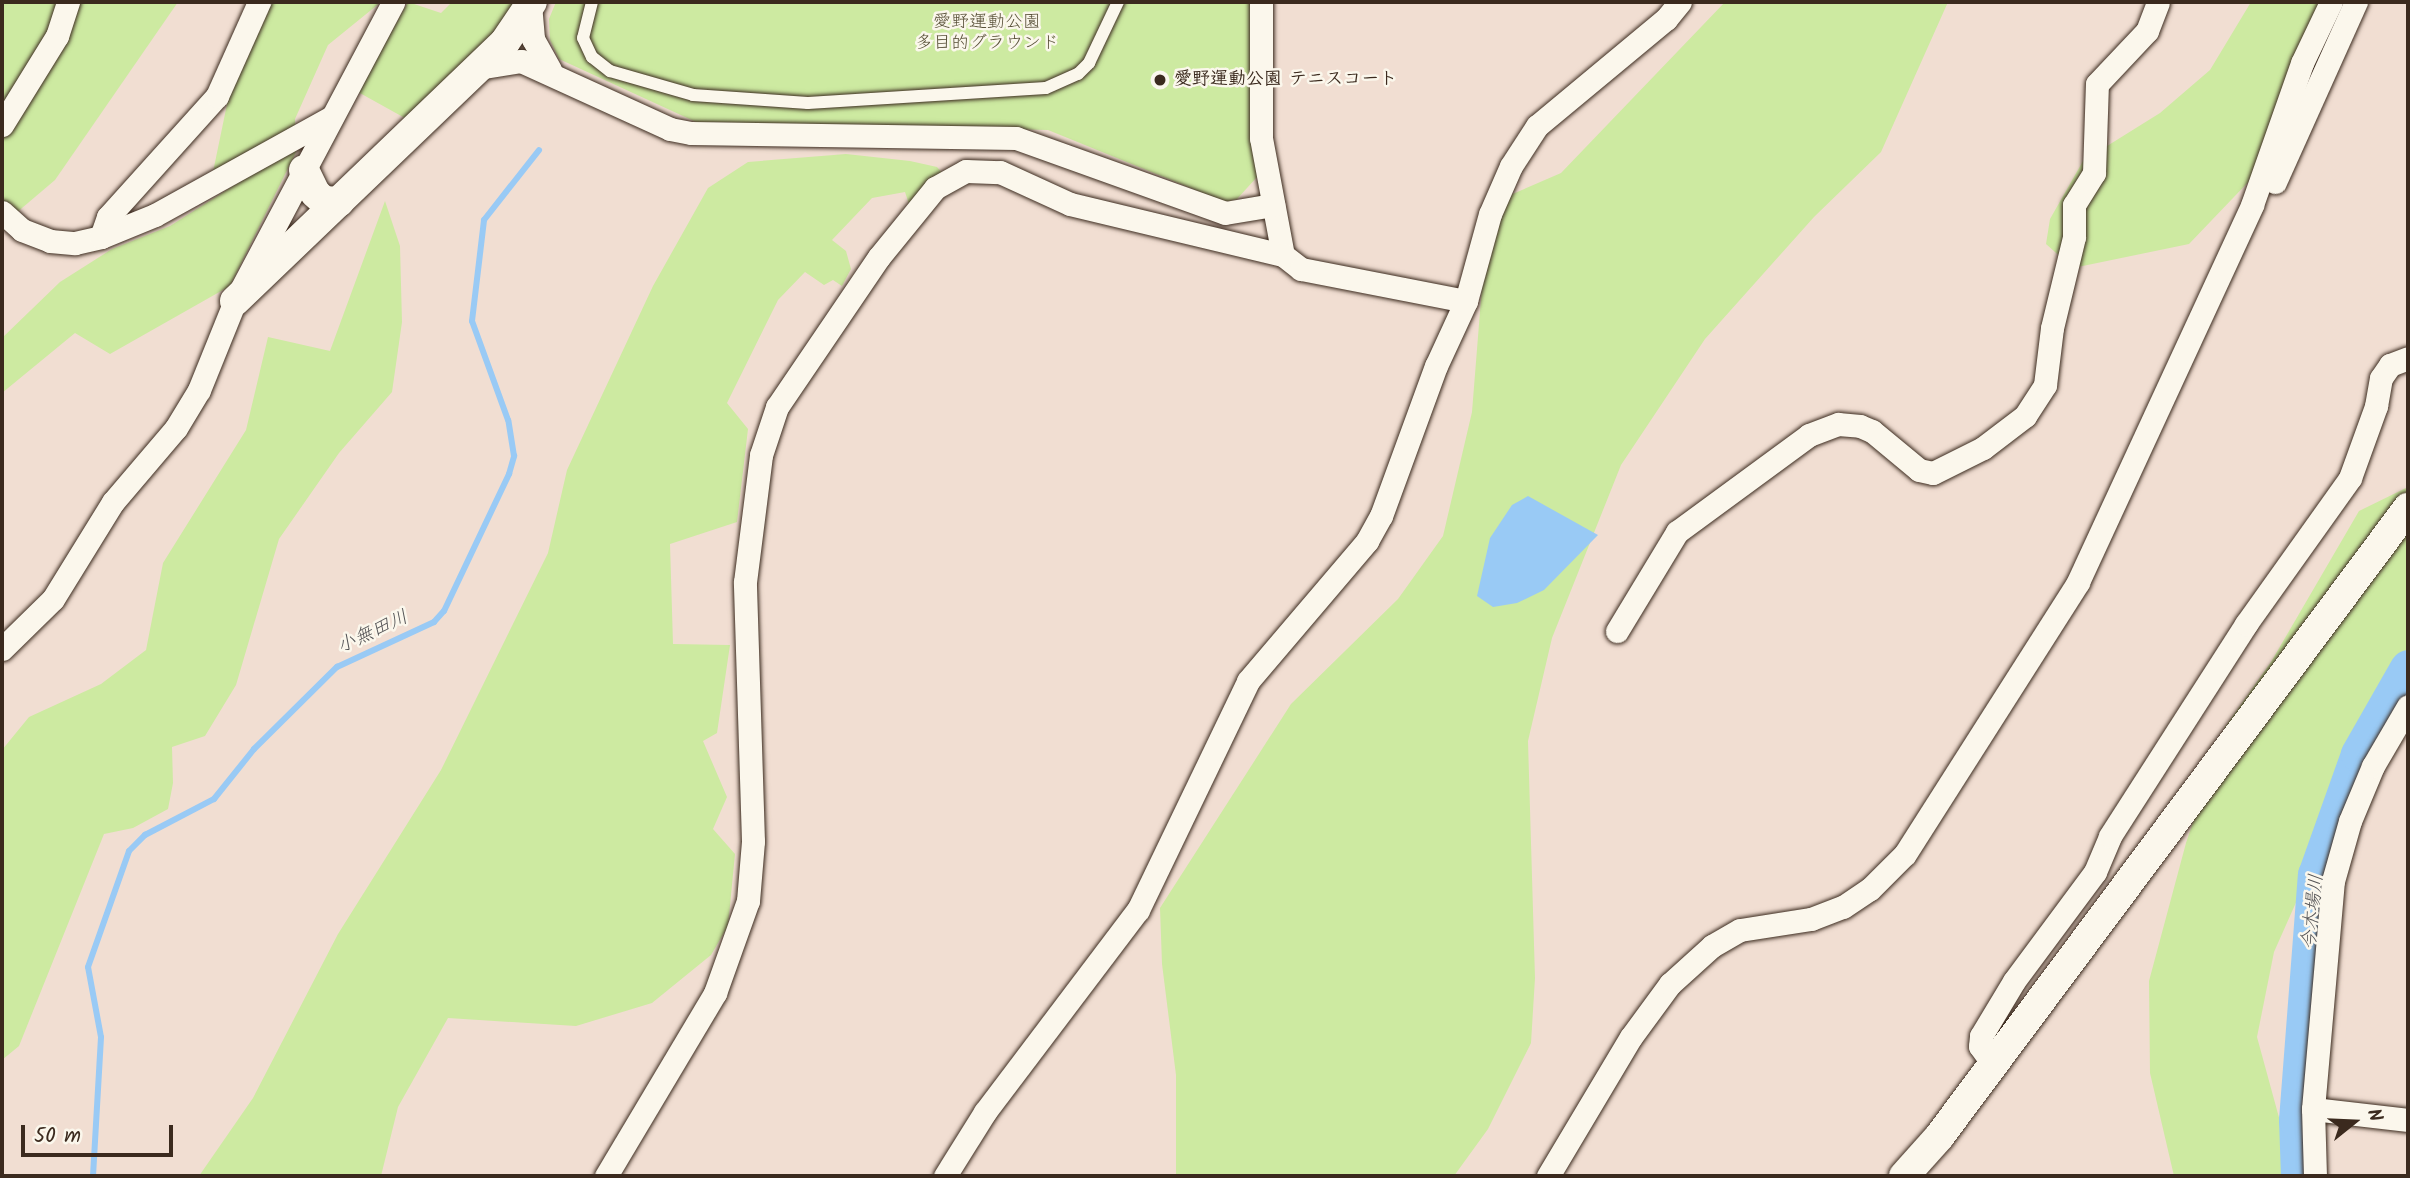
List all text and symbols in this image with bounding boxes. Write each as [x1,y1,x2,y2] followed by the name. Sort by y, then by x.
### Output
[915,13,1059,56] park label: 愛野運動公園 多目的グラウンド
[1174,69,1397,91] place label: 愛野運動公園 テニスコート
[1152,72,1168,88] marker: 愛野運動公園 テニスコート
[334,607,412,659] water label: 小無田川
[2299,873,2329,951] water label: 今木場川
[2319,1087,2389,1157] north arrow
[2358,1105,2390,1126] text: N
[24,1112,177,1156] scale bar
[34,1120,81,1153] text: 50 m

